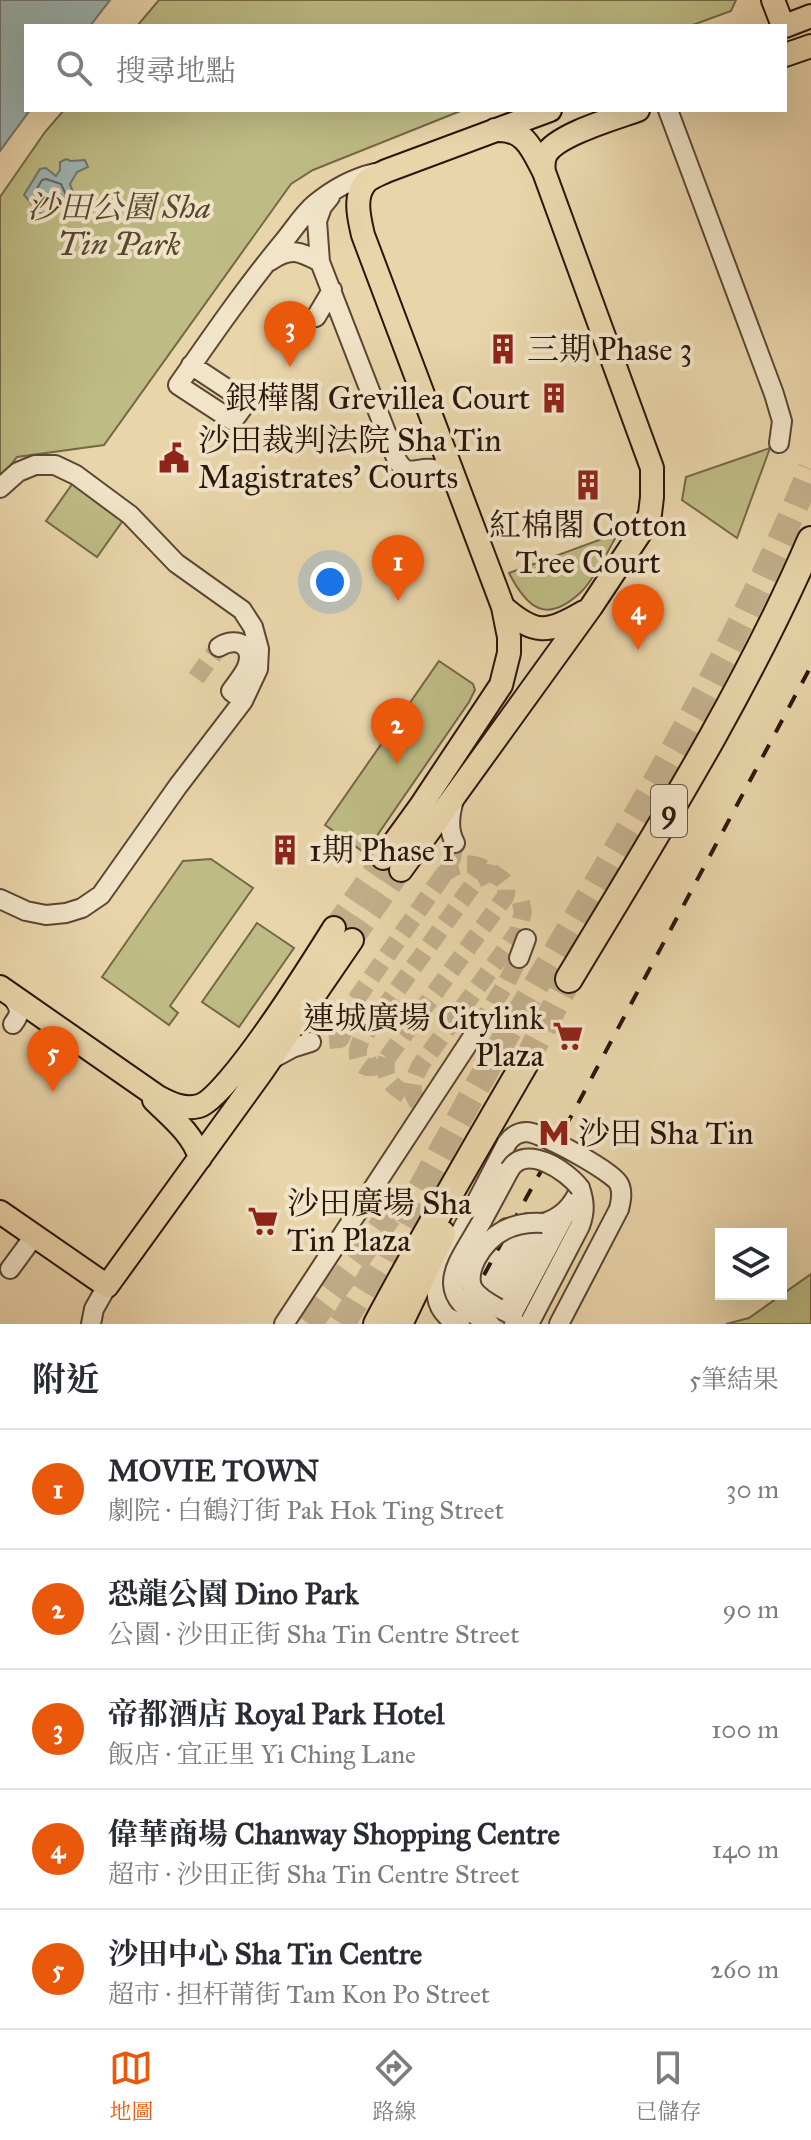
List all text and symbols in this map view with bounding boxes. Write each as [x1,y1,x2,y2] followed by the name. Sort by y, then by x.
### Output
[24,24,787,112] search box
[52,46,96,90] icon: search
[116,53,236,89] text: 搜尋地點
[27,188,211,264] park label: 沙田公園 Sha Tin Park
[264,301,316,367] pin: 3
[527,330,692,369] place label: 三期 Phase 3
[486,332,520,366] building icon: 三期 Phase 3
[225,379,530,418] place label: 銀樺閣 Grevillea Court
[537,381,571,415] building icon: 銀樺閣 Grevillea Court
[198,421,502,497] place label: 沙田裁判法院 Sha Tin Magistrates' Courts
[157,441,191,475] public building icon: 沙田裁判法院 Sha Tin Magistrates' Courts
[571,468,605,502] building icon: 紅棉閣 Cotton Tree Court
[489,506,687,582] place label: 紅棉閣 Cotton Tree Court
[372,535,424,601] pin: 1
[310,562,350,602] your location
[612,584,664,650] pin: 4
[371,698,423,764] pin: 2
[651,785,687,837] road number: 9
[309,831,455,870] place label: 1期 Phase 1
[268,833,302,867] building icon: 1期 Phase 1
[303,999,544,1075] place label: 連城廣場 Citylink Plaza
[551,1019,585,1053] supermarket icon: 連城廣場 Citylink Plaza
[27,1026,79,1092] pin: 5
[578,1114,754,1153] place label: 沙田 Sha Tin
[537,1116,571,1150] metro station icon: 沙田 Sha Tin
[287,1184,472,1260] place label: 沙田廣場 Sha Tin Plaza
[246,1204,280,1238] supermarket icon: 沙田廣場 Sha Tin Plaza
[715,1228,787,1300] map controls
[715,1228,787,1300] button: layers
[32,1359,100,1400] text: 附近
[689,1363,779,1395] text: 5筆結果
[108,1453,319,1489] text: MOVIE TOWN
[53,1473,63,1505] text: 1
[726,1473,779,1505] text: 30 m
[108,1494,504,1526] text: 劇院 · 白鶴汀街 Pak Hok Ting Street
[108,1576,359,1612] text: 恐龍公園 Dino Park
[52,1593,64,1625] text: 2
[722,1593,779,1625] text: 90 m
[108,1618,519,1650] text: 公園 · 沙田正街 Sha Tin Centre Street
[108,1696,444,1732] text: 帝都酒店 Royal Park Hotel
[53,1713,63,1745] text: 3
[711,1713,779,1745] text: 100 m
[108,1738,416,1770] text: 飯店 · 宜正里 Yi Ching Lane
[108,1816,560,1852] text: 偉華商場 Chanway Shopping Centre
[51,1833,65,1865] text: 4
[712,1833,779,1865] text: 140 m
[108,1858,519,1890] text: 超市 · 沙田正街 Sha Tin Centre Street
[108,1936,422,1972] text: 沙田中心 Sha Tin Centre
[52,1953,64,1985] text: 5
[710,1953,779,1985] text: 260 m
[108,1978,490,2010] text: 超市 · 担杆莆街 Tam Kon Po Street
[109,2046,154,2125] tab: 地圖
[372,2046,417,2125] tab: 路線
[635,2046,702,2125] tab: 已儲存

